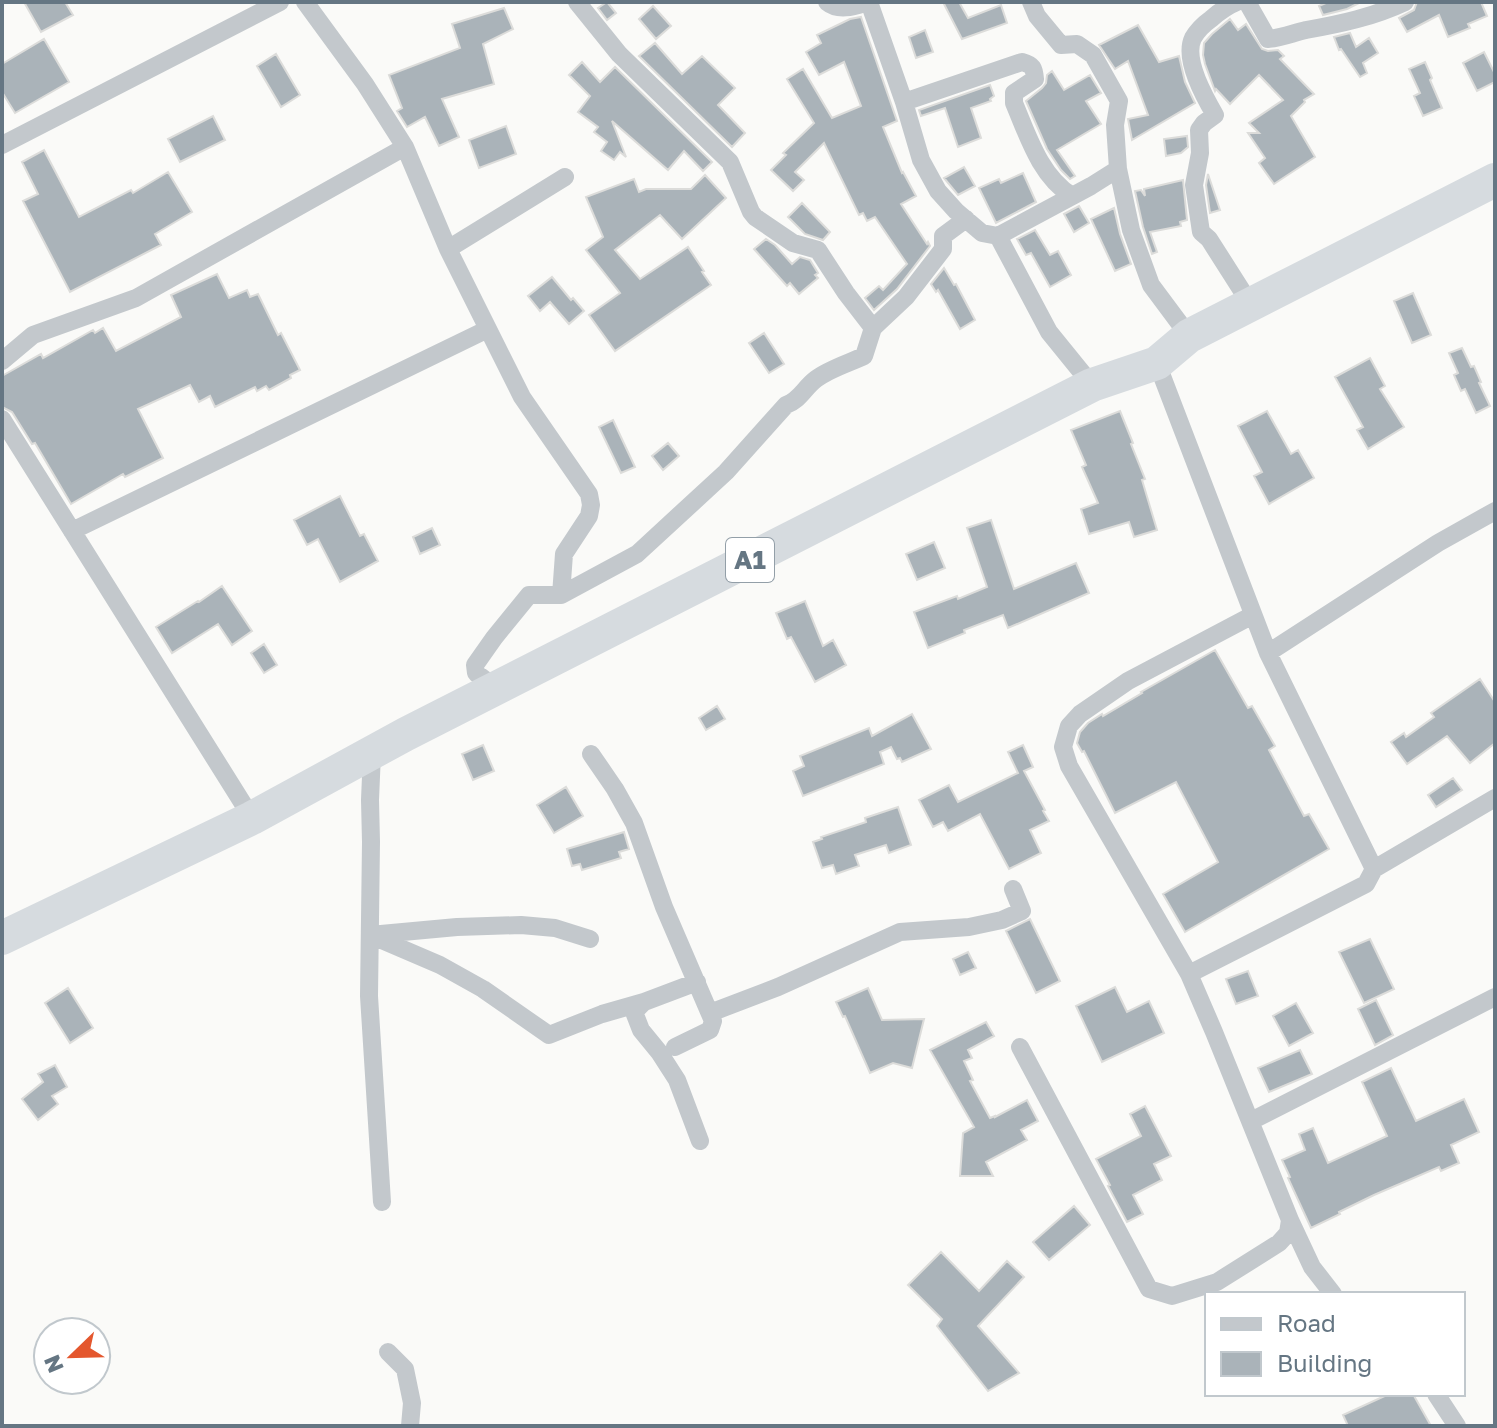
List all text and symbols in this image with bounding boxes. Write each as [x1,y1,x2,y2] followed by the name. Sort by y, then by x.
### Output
[726,538,774,582] road number: A1
[1205,1292,1465,1396] legend
[1277,1308,1336,1337] text: Road
[32,1316,112,1396] north arrow
[1277,1348,1372,1377] text: Building
[37,1351,69,1377] text: N

